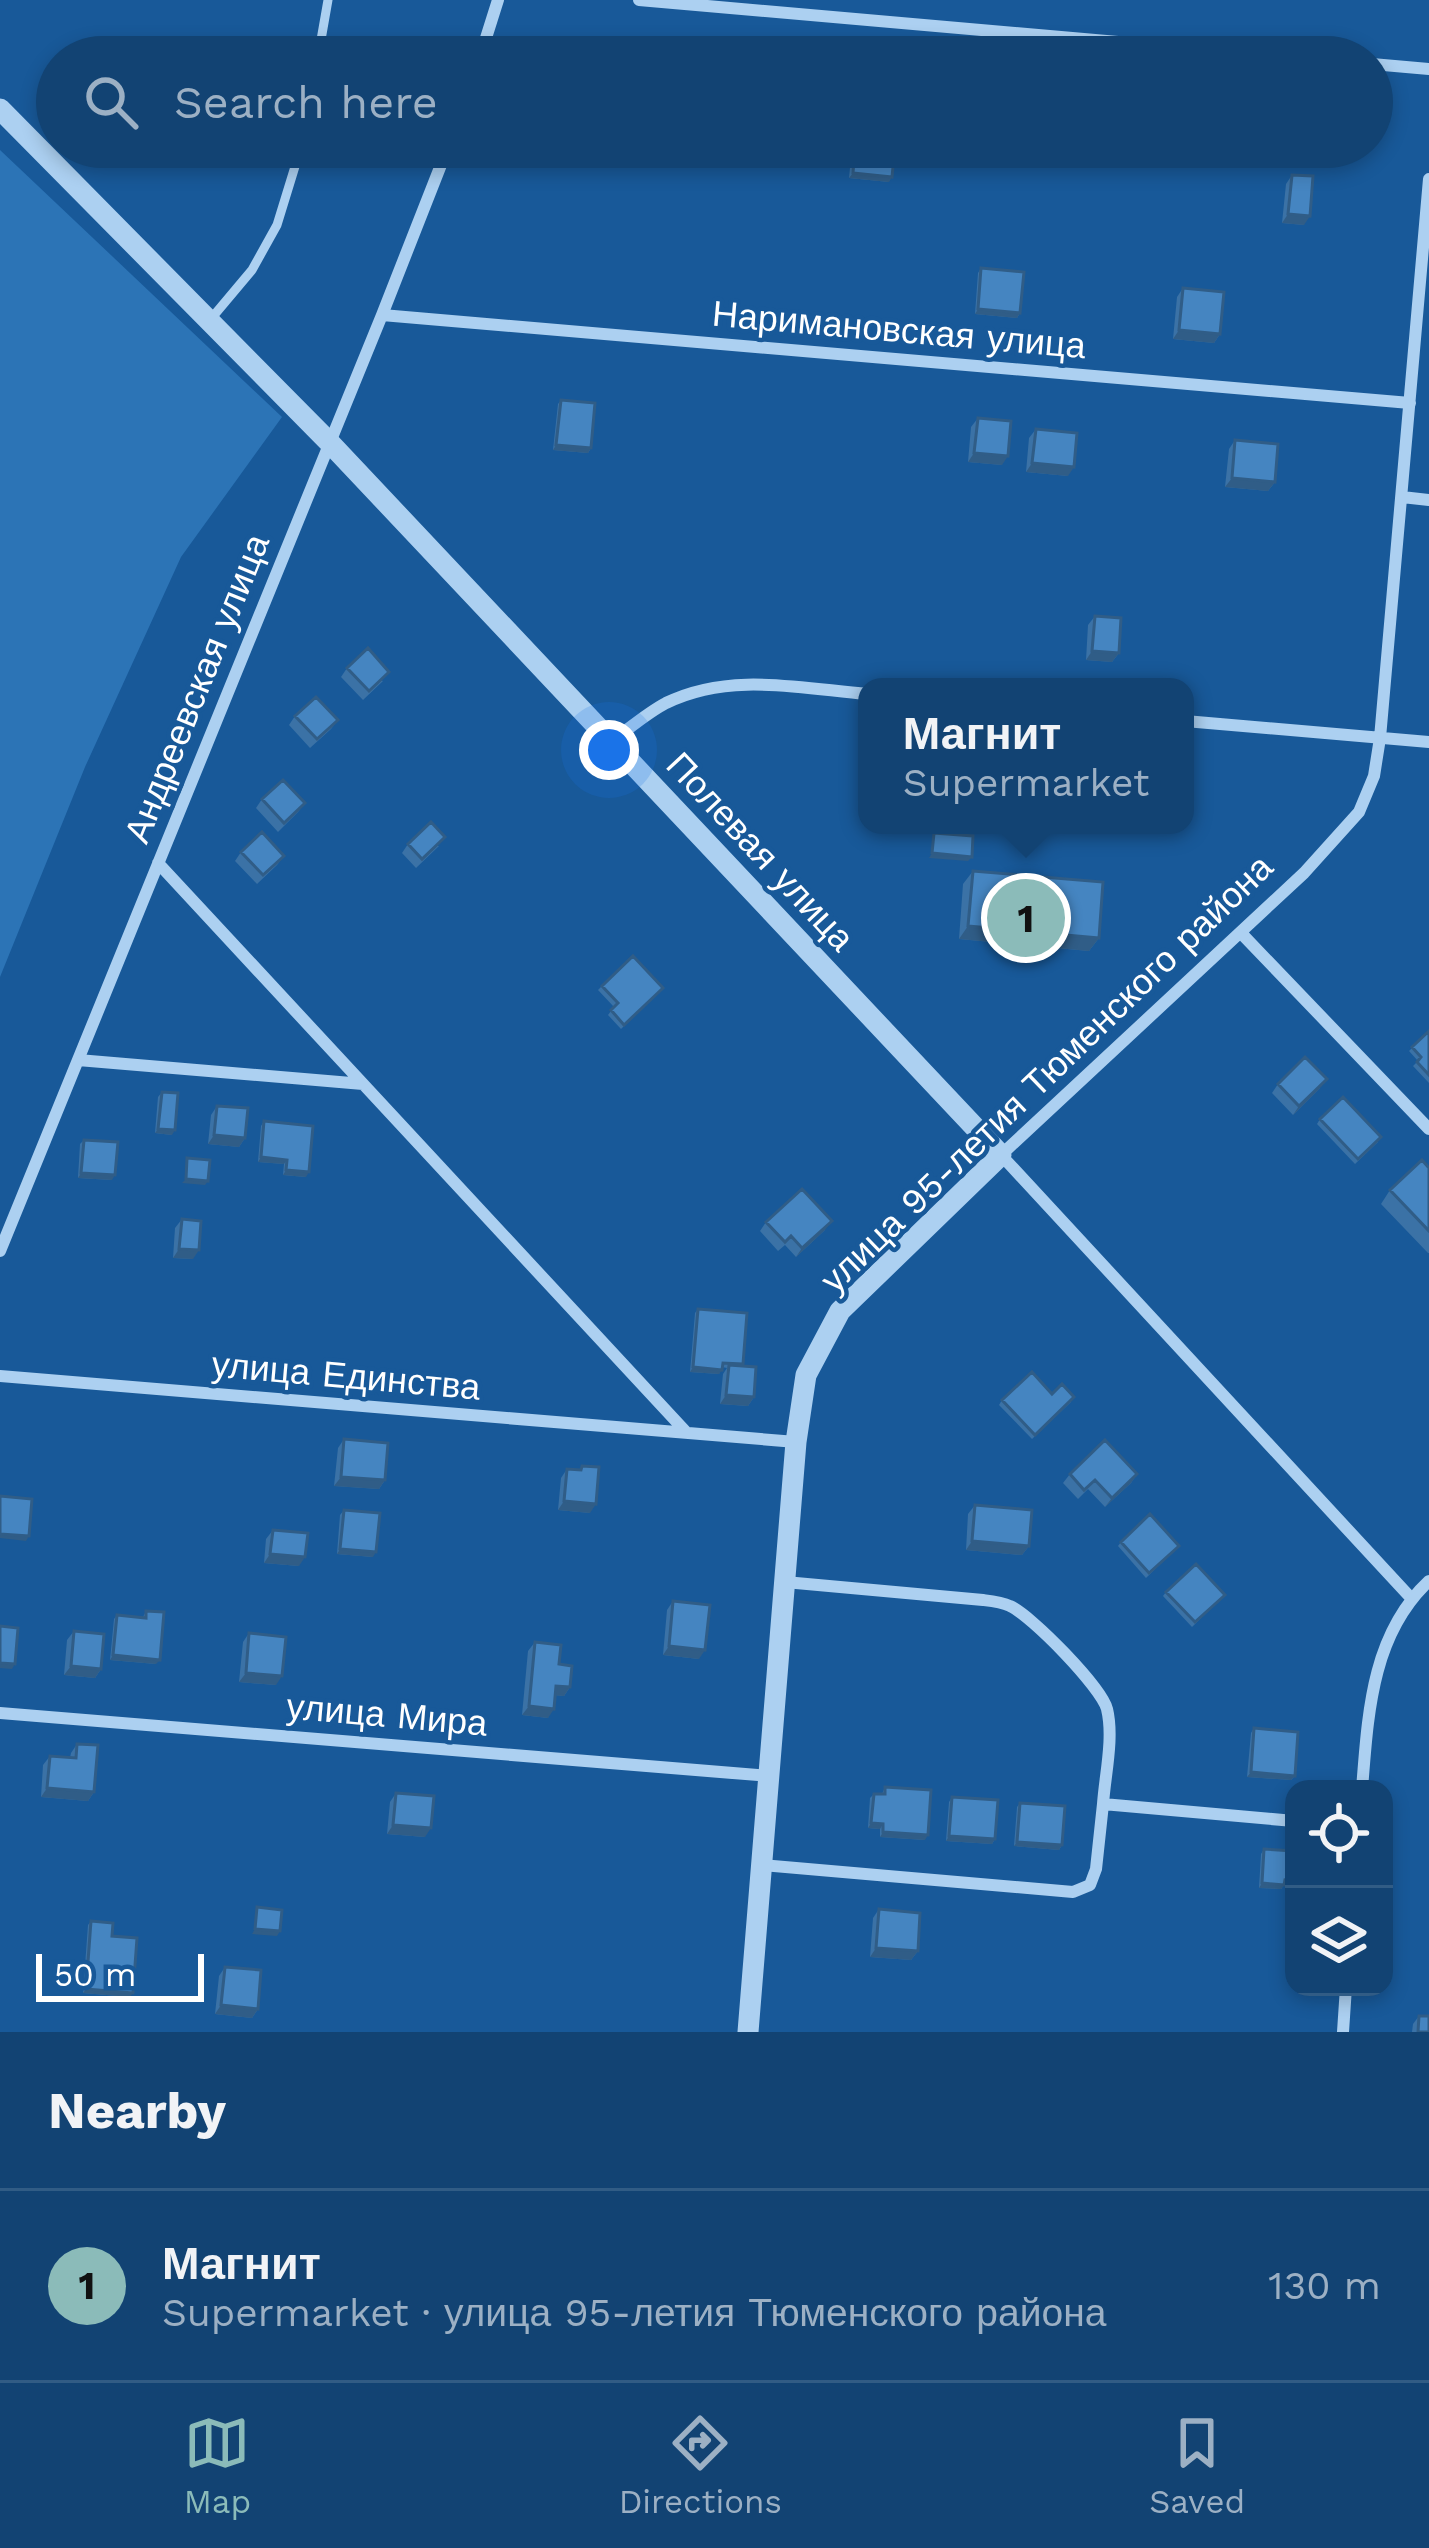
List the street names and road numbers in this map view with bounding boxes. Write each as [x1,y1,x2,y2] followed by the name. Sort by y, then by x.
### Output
[710,293,1088,367] street label: Наримановская улица
[116,527,278,849] street label: Андреевская улица
[658,744,863,960] street label: Полевая улица
[812,846,1282,1301] street label: улица 95-летия Тюменского района
[210,1343,483,1409] street label: улица Единства
[285,1685,490,1745] street label: улица Мира

